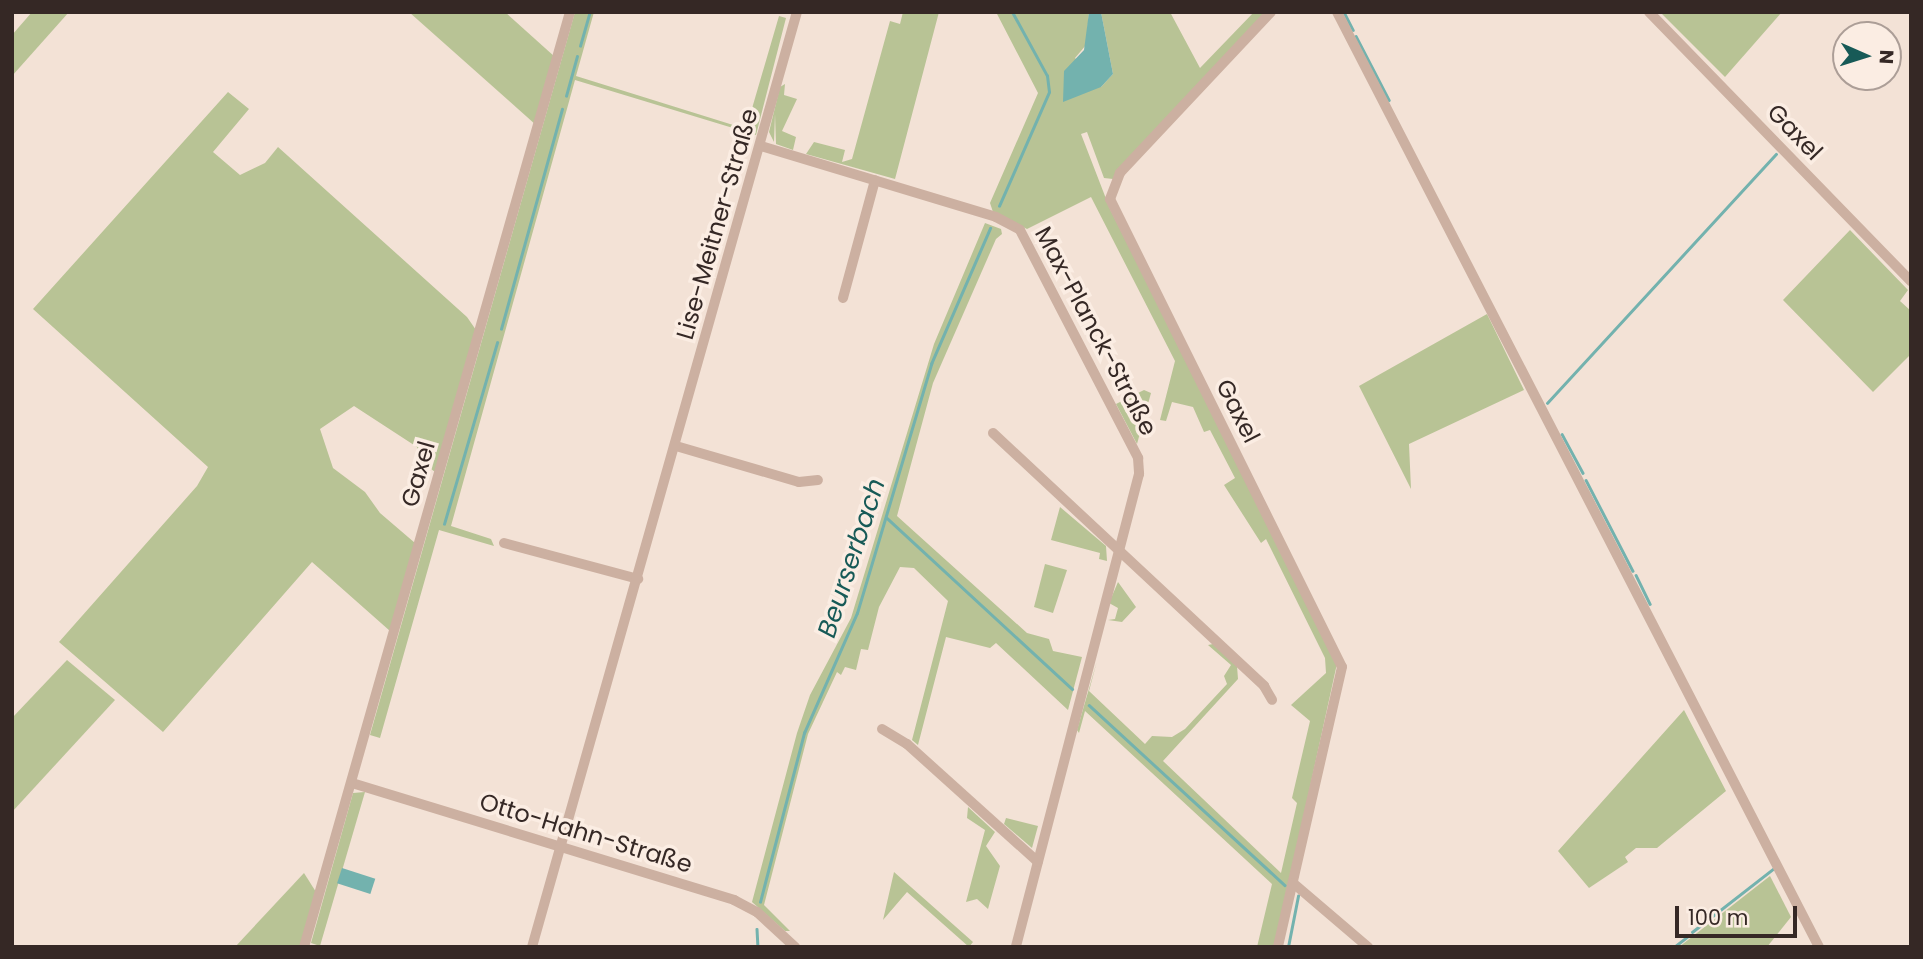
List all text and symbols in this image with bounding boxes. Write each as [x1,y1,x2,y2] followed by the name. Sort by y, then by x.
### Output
[1832,21,1902,91] north arrow
[1873,49,1900,65] text: N
[1761,98,1829,166] street label: Gaxel
[670,105,764,343] street label: Lise-Meitner-Straße
[1029,222,1163,440] street label: Max-Planck-Straße
[1210,375,1266,447] street label: Gaxel
[395,438,441,510] street label: Gaxel
[812,475,892,641] water label: Beurserbach
[476,787,696,879] street label: Otto-Hahn-Straße
[1678,892,1800,936] scale bar
[1688,903,1748,932] text: 100 m

